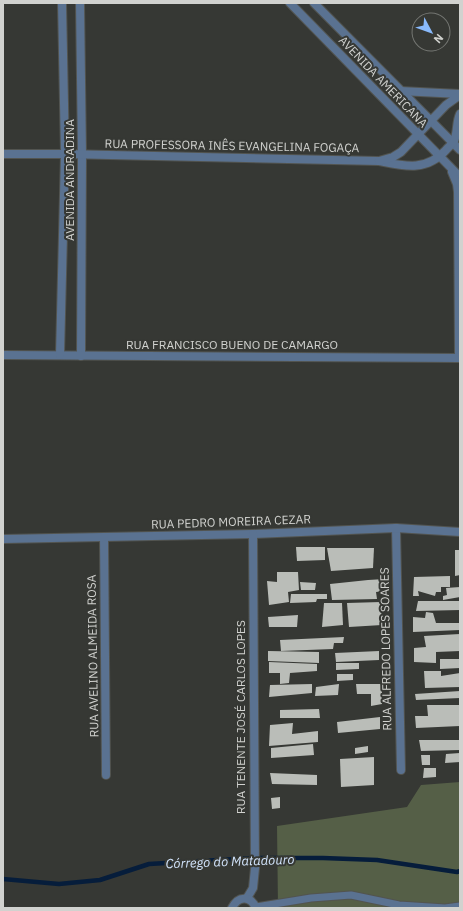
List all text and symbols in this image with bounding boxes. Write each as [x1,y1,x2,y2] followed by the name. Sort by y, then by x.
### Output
[411,12,451,52] north arrow
[431,31,446,46] text: N
[336,33,431,131] street label: AVENIDA AMERICANA
[62,119,77,241] street label: AVENIDA ANDRADINA
[105,136,360,155] street label: RUA PROFESSORA INÊS EVANGELINA FOGAÇA
[126,337,338,352] street label: RUA FRANCISCO BUENO DE CAMARGO
[151,511,311,532] street label: RUA PEDRO MOREIRA CEZAR
[377,567,394,731] street label: RUA ALFREDO LOPES SOARES
[84,574,101,737] street label: RUA AVELINO ALMEIDA ROSA
[233,620,248,814] street label: RUA TENENTE JOSÉ CARLOS LOPES
[165,851,295,872] water label: Córrego do Matadouro

